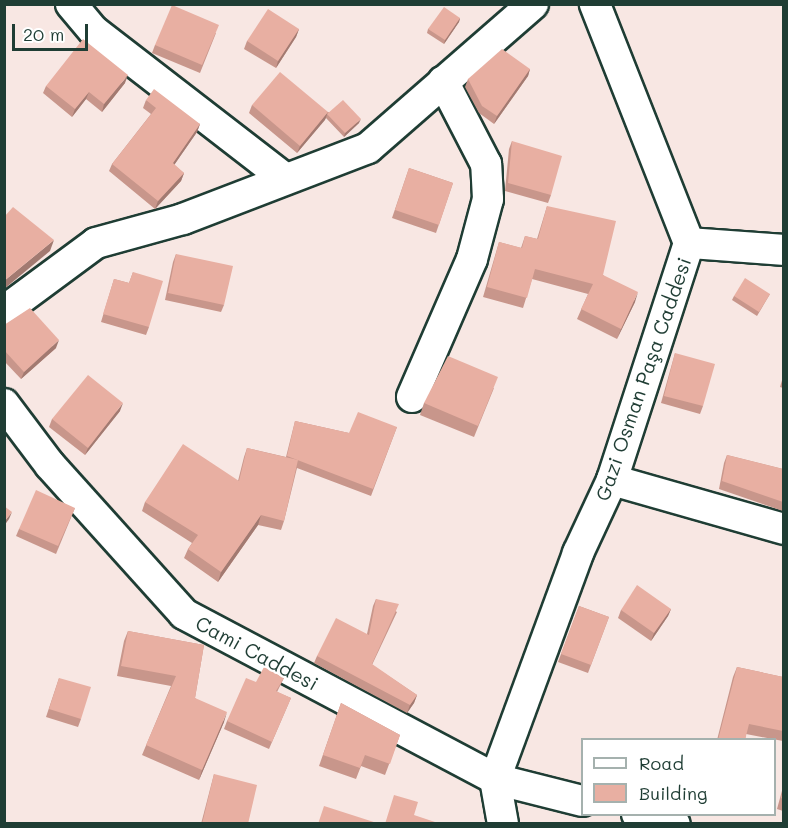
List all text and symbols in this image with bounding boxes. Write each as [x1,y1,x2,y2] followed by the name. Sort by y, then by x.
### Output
[15,12,92,50] scale bar
[23,22,64,46] text: 20 m
[590,254,696,504] street label: Gazi Osman Paşa Caddesi
[192,611,322,695] street label: Cami Caddesi
[581,738,776,816] legend
[639,751,684,775] text: Road
[639,781,707,805] text: Building

